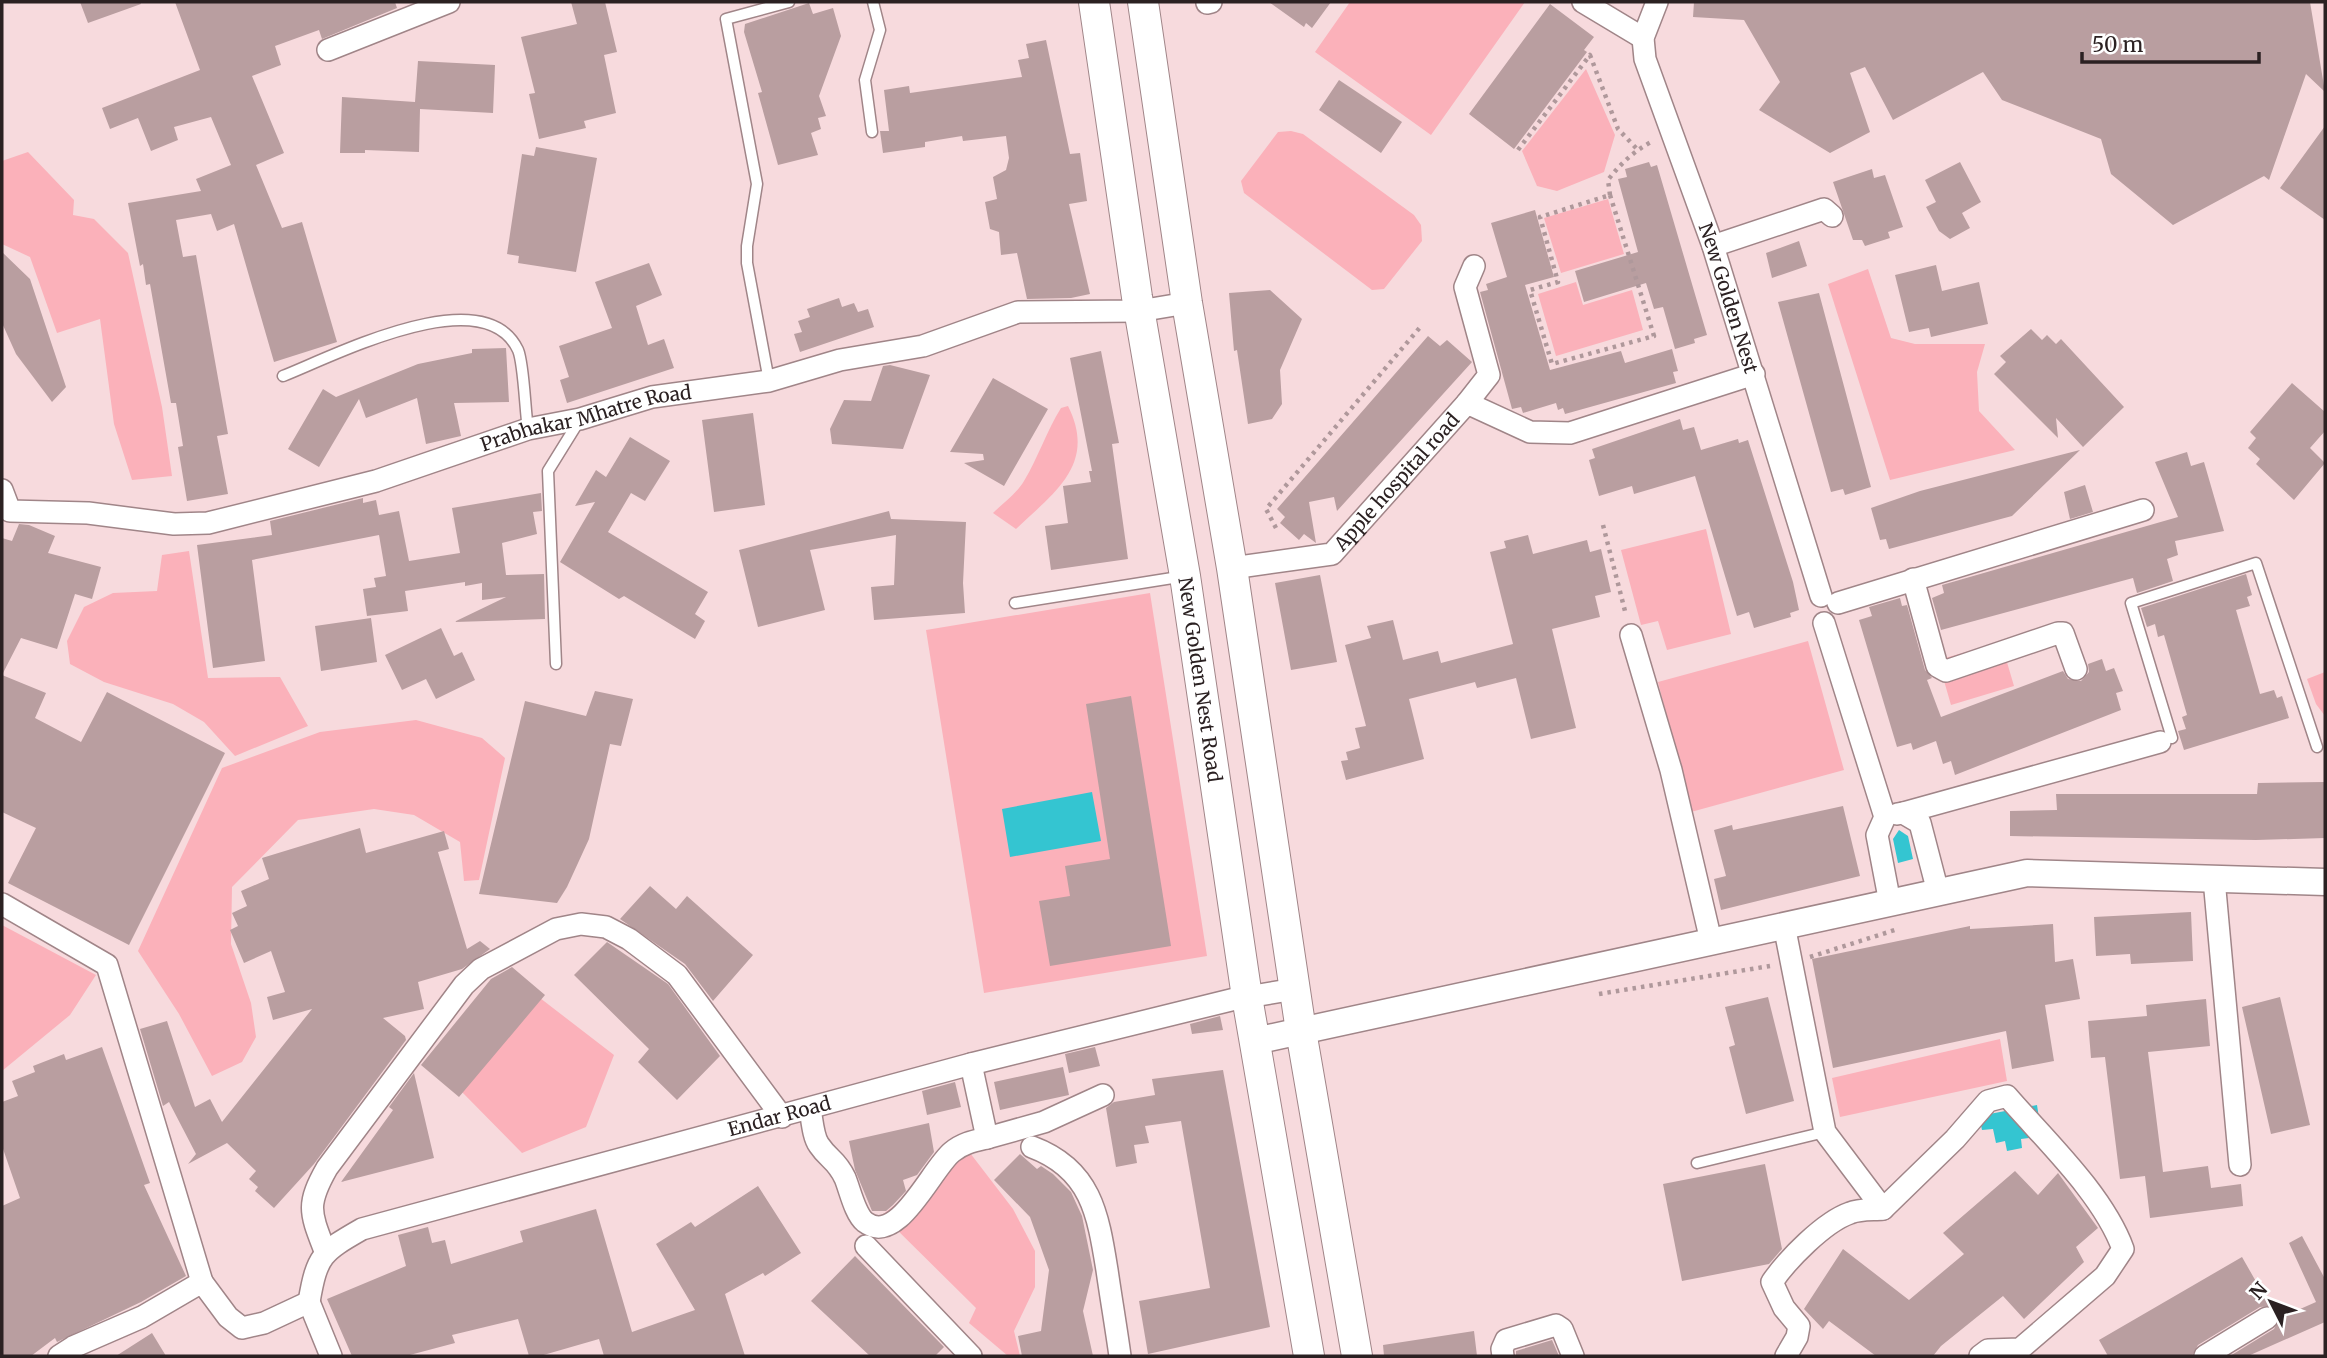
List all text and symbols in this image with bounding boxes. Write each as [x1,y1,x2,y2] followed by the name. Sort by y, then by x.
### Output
[2082,21,2259,65] scale bar
[2092,31,2143,58] text: 50 m
[1694,219,1764,377] street label: New Golden Nest
[477,380,693,456] street label: Prabhakar Mhatre Road
[1328,408,1464,556] street label: Apple hospital road
[1173,576,1227,784] street label: New Golden Nest Road
[725,1091,833,1141] street label: Endar Road
[2236,1267,2306,1337] north arrow
[2244,1277,2272,1304] text: N

